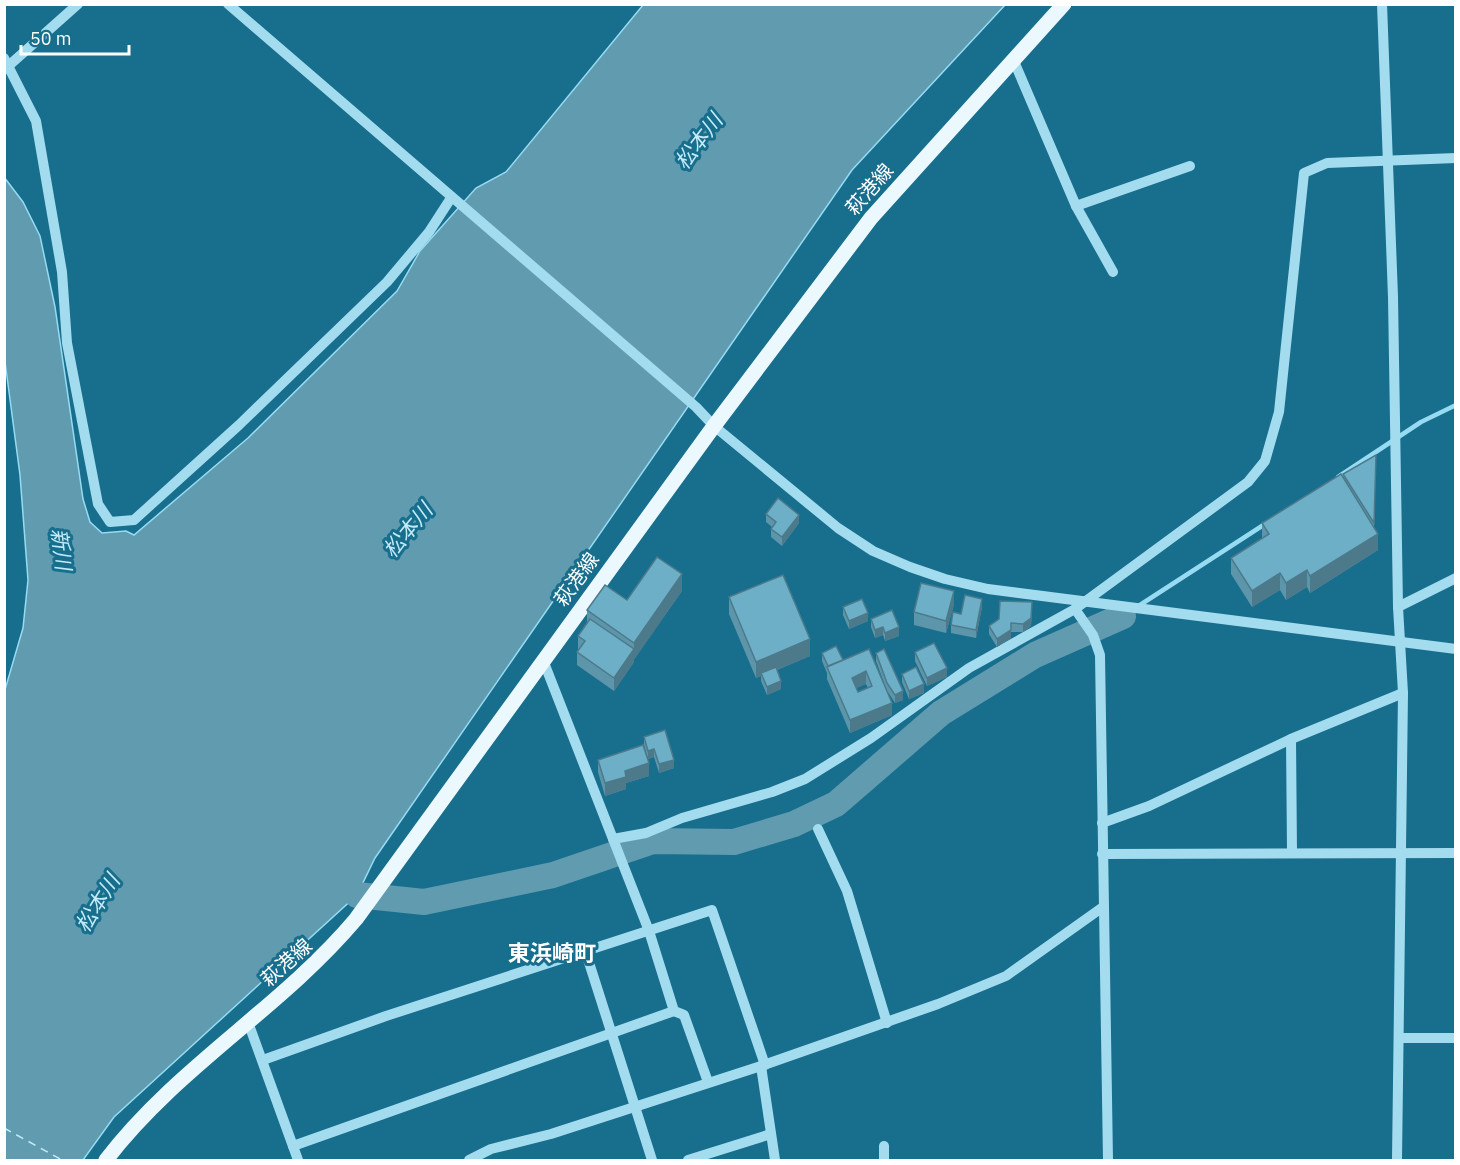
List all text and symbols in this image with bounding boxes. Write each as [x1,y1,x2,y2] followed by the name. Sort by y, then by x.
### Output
[21,18,129,56] scale bar
[30,27,72,50] text: 50 m
[668,106,729,175] water label: 松本川
[839,158,899,220] street label: 萩港線
[376,495,439,563] water label: 松本川
[46,526,79,574] water label: 新川
[547,547,605,611] street label: 萩港線
[68,867,127,937] water label: 松本川
[255,932,317,992] street label: 萩港線
[508,938,596,967] district label: 東浜崎町

